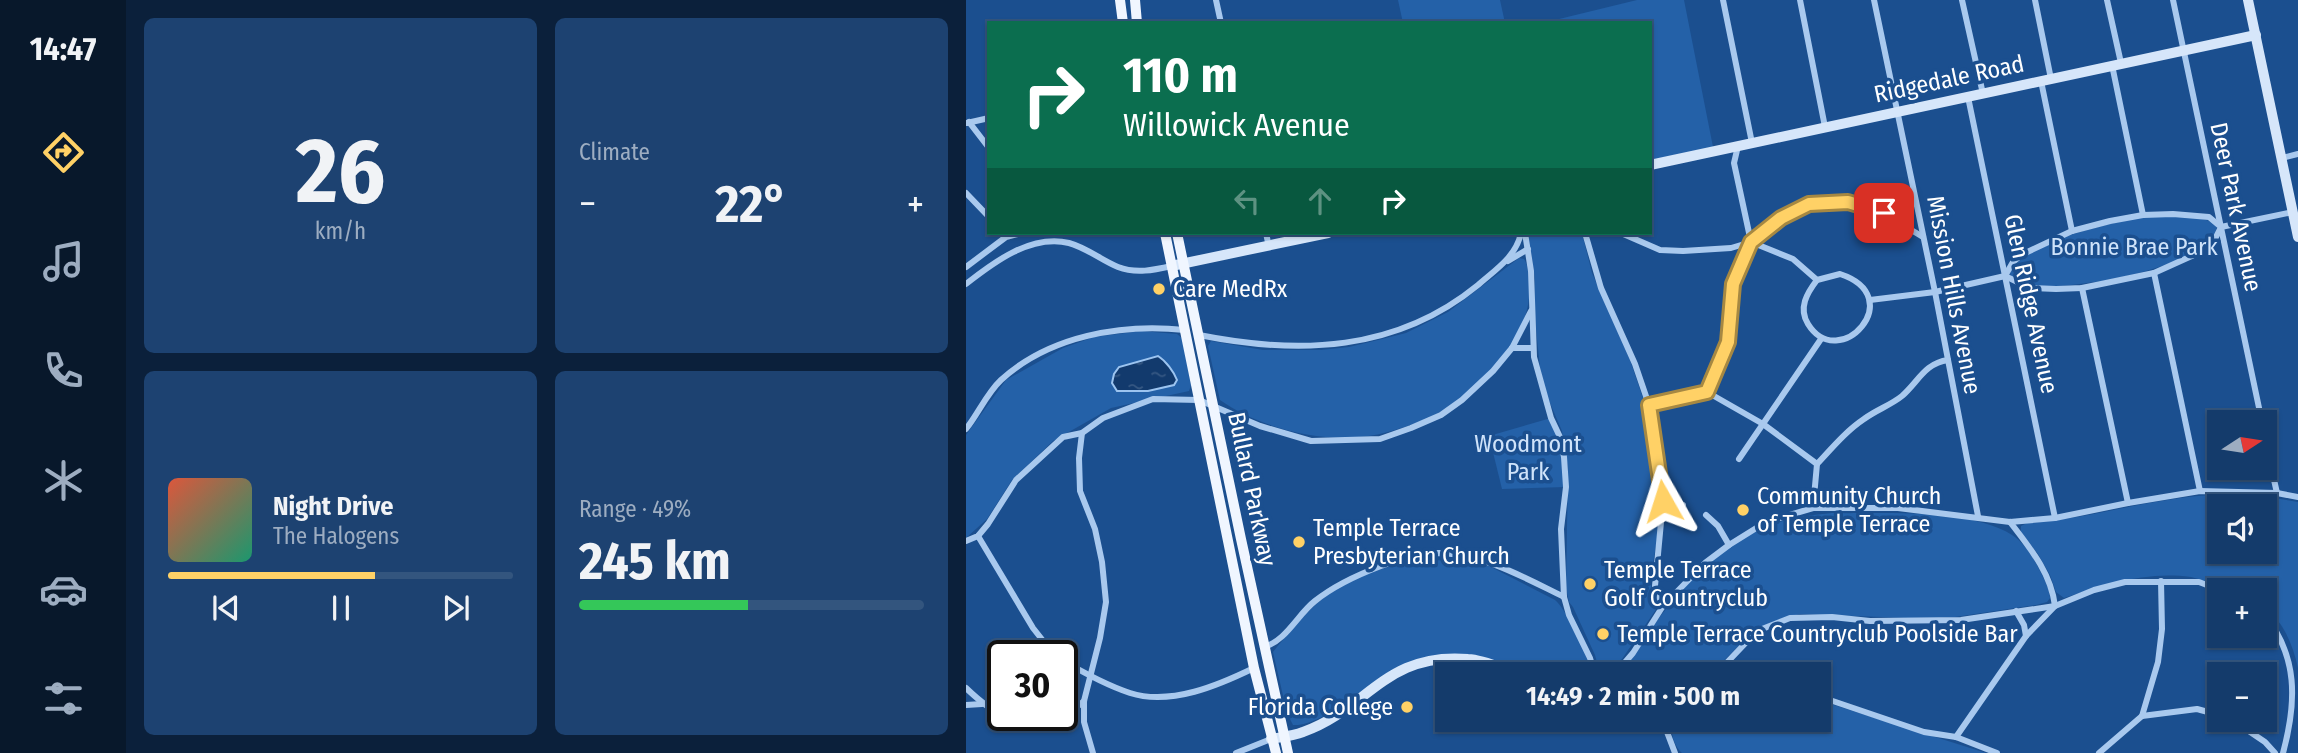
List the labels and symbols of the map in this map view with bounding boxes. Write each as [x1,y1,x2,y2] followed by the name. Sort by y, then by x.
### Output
[1871,49,2027,109] street label: Ridgedale Road
[2204,120,2268,294] street label: Deer Park Avenue
[1854,183,1914,243] pin
[1921,193,1987,397] street label: Mission Hills Avenue
[1998,212,2064,396] street label: Glen Ridge Avenue
[2050,233,2218,261] park label: Bonnie Brae Park
[1173,275,1288,303] place label: Care MedRx
[1151,281,1167,297] marker: Care MedRx
[1222,410,1282,569] street label: Bullard Parkway
[2207,410,2277,480] north arrow
[1474,430,1582,486] park label: Woodmont Park
[1626,464,1700,538] position arrow
[1757,482,1941,538] place label: Community Church of Temple Terrace
[1735,502,1751,518] marker: Community Church of Temple Terrace
[1313,514,1510,570] place label: Temple Terrace Presbyterian Church
[1291,534,1307,550] marker: Temple Terrace Presbyterian Church
[1604,556,1768,612] place label: Temple Terrace Golf Countryclub
[1582,576,1598,592] marker: Temple Terrace Golf Countryclub
[1617,620,2018,648] place label: Temple Terrace Countryclub Poolside Bar
[1595,626,1611,642] marker: Temple Terrace Countryclub Poolside Bar
[987,640,1078,731] speed limit sign: 30
[1248,693,1393,721] place label: Florida College
[1399,699,1415,715] marker: Florida College

